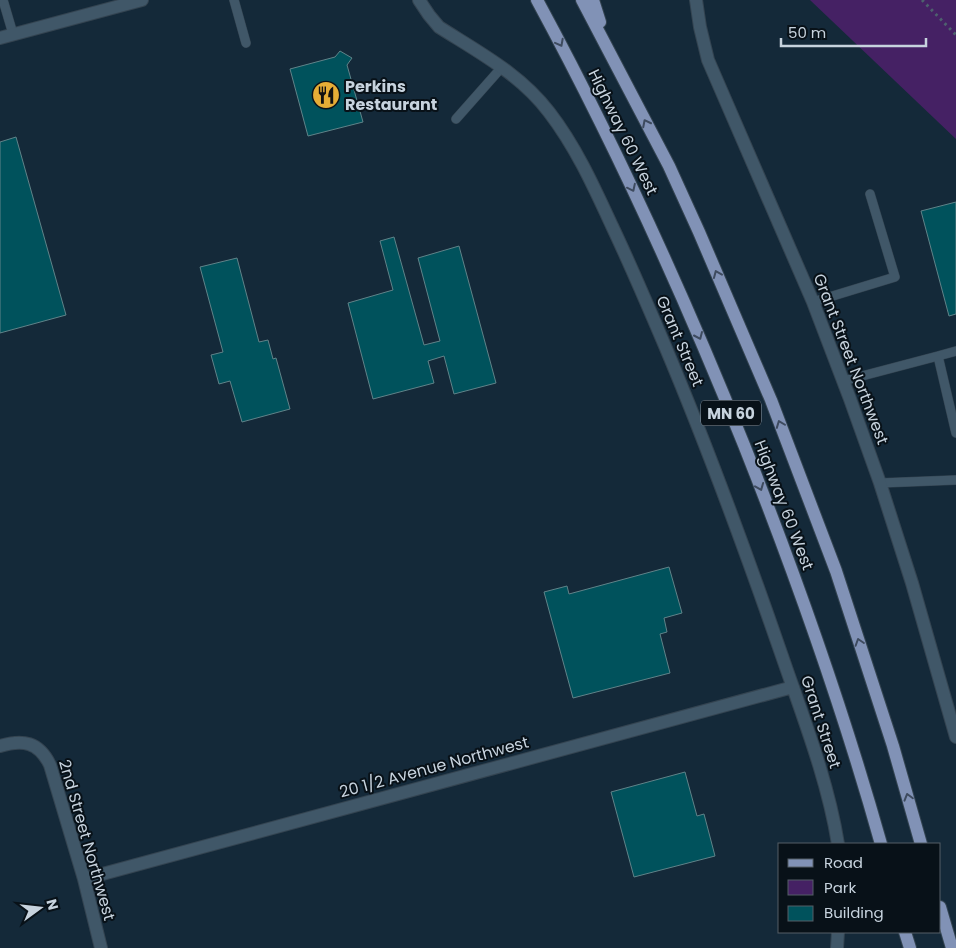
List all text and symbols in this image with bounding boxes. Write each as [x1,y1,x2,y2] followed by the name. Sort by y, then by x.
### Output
[781,15,926,47] scale bar
[788,22,826,43] text: 50 m
[554,38,564,47] one-way arrow
[583,65,664,199] street label: Highway 60 West
[345,75,437,116] place label: Perkins Restaurant
[311,80,341,110] restaurant icon: Perkins Restaurant
[642,119,652,128] one-way arrow
[626,183,636,192] one-way arrow
[713,270,723,279] one-way arrow
[808,270,894,448] street label: Grant Street Northwest
[651,292,709,390] street label: Grant Street
[693,331,704,340] one-way arrow
[701,400,761,426] road number: MN 60
[776,420,786,429] one-way arrow
[749,437,819,573] street label: Highway 60 West
[754,482,765,491] one-way arrow
[855,639,865,647] one-way arrow
[795,673,847,772] street label: Grant Street
[337,731,531,803] street label: 20 1/2 Avenue Northwest
[53,757,121,923] street label: 2nd Street Northwest
[903,794,913,802] one-way arrow
[778,843,941,933] legend
[824,852,863,873] text: Road
[824,877,856,898] text: Park
[15,883,65,933] north arrow
[42,897,64,912] text: N
[824,902,884,923] text: Building

